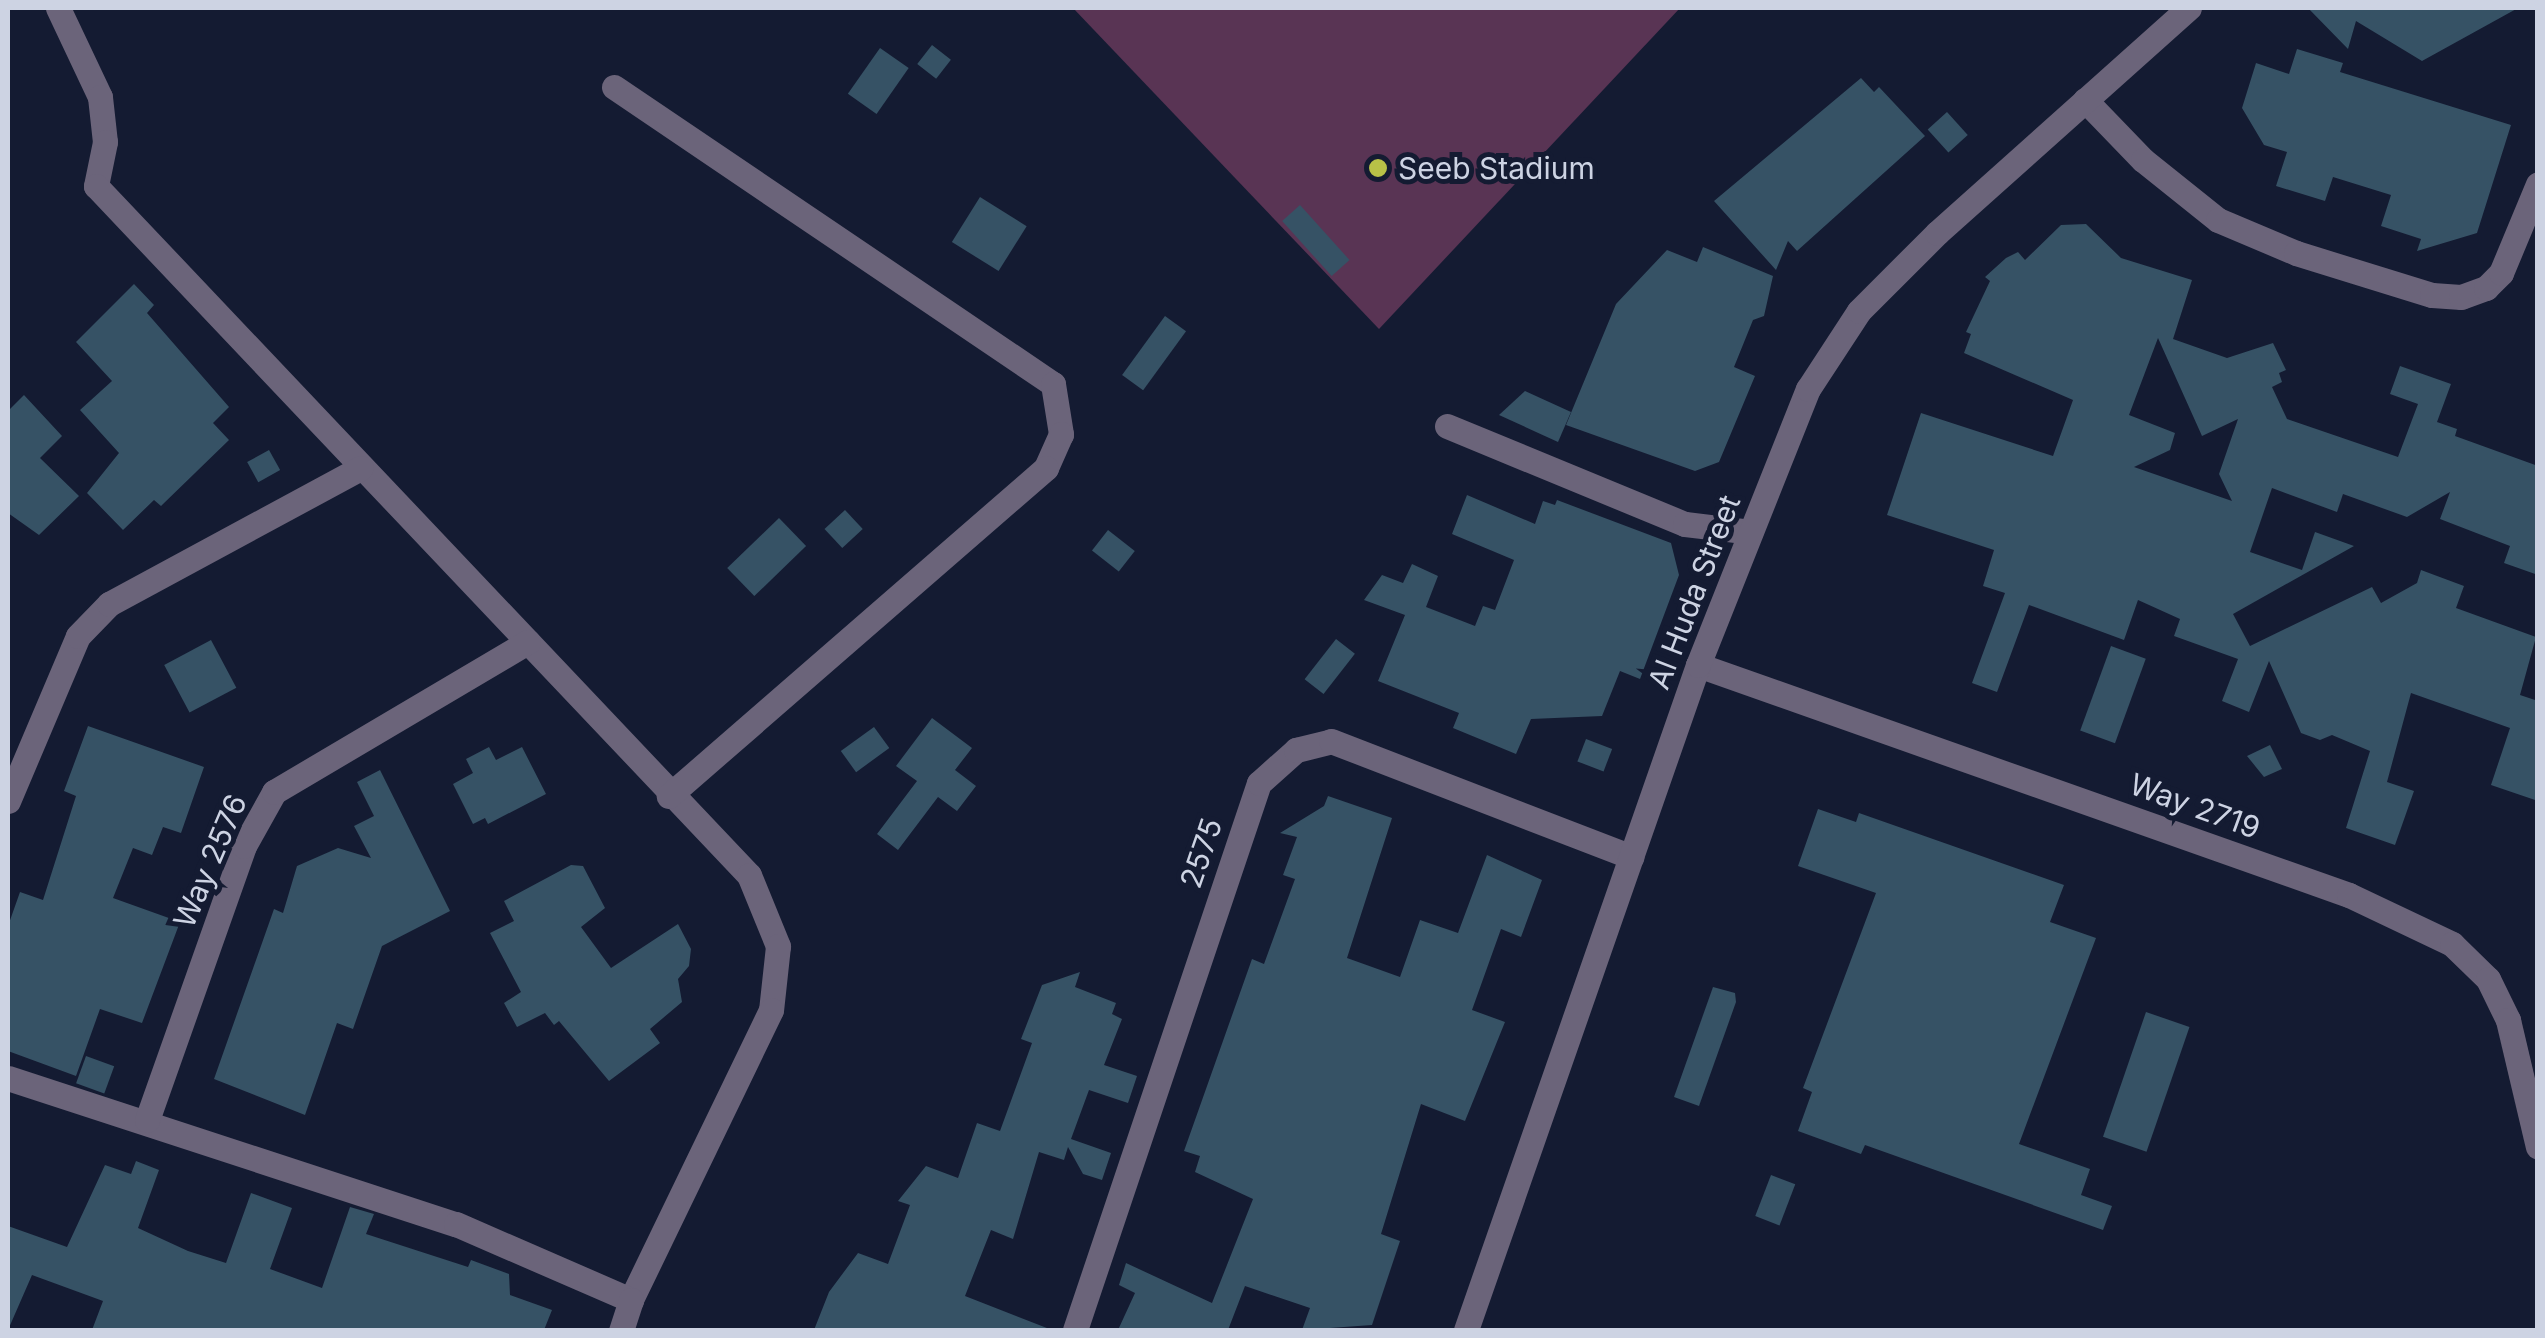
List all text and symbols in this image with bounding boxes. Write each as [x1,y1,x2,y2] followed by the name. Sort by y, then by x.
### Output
[1398,150,1595,186] place label: Seeb Stadium
[1367,157,1389,179] marker: Seeb Stadium
[1641,490,1747,694] street label: Al Huda Street
[2125,766,2265,846] street label: Way 2719
[166,789,254,933] street label: Way 2576
[1172,813,1230,893] street label: 2575

